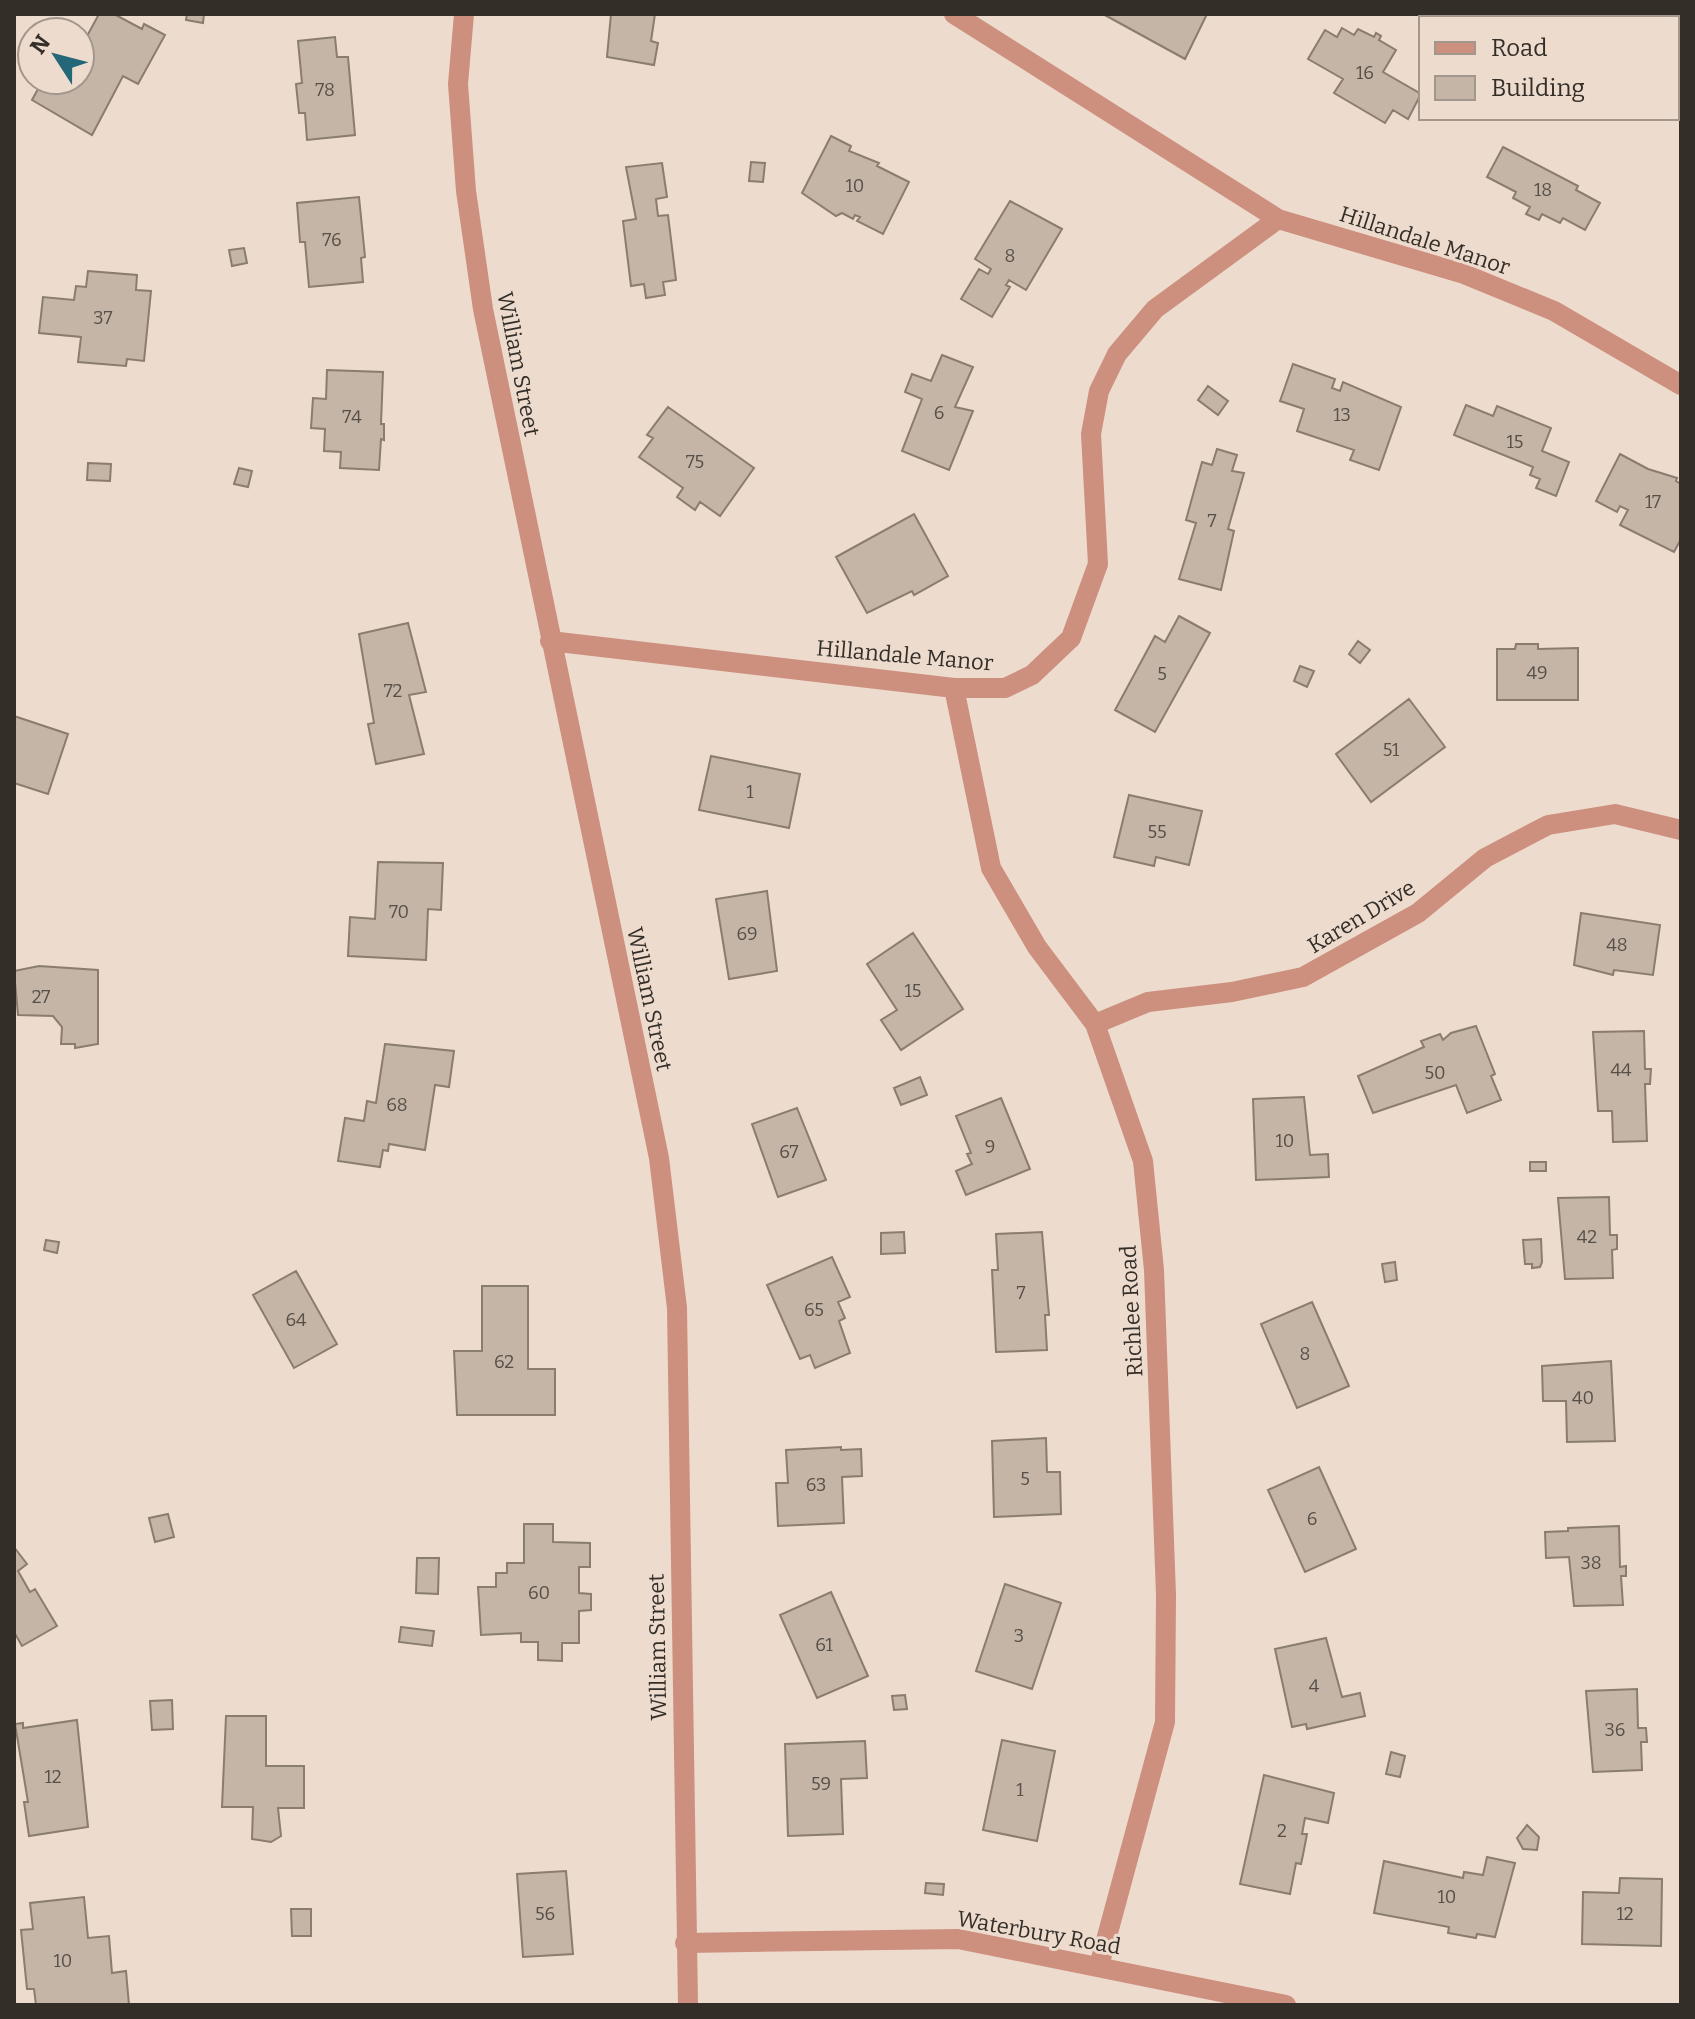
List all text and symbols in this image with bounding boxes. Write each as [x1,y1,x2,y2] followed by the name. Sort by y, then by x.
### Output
[16,16,96,96] north arrow
[1419,16,1679,120] legend
[24,30,56,59] text: N
[1491,34,1547,62] text: Road
[1356,62,1374,84] house number: 16
[1491,74,1585,102] text: Building
[315,79,335,101] house number: 78
[846,175,864,197] house number: 10
[1534,179,1552,201] house number: 18
[1336,200,1514,281] street label: Hillandale Manor
[322,229,342,251] house number: 76
[1005,245,1015,267] house number: 8
[491,290,546,439] street label: William Street
[93,307,113,329] house number: 37
[934,402,944,424] house number: 6
[1333,404,1351,426] house number: 13
[342,406,362,428] house number: 74
[1507,431,1523,453] house number: 15
[686,451,704,473] house number: 75
[1645,491,1661,513] house number: 17
[1207,510,1217,532] house number: 7
[815,634,995,677] street label: Hillandale Manor
[1526,662,1548,684] house number: 49
[1157,663,1167,685] house number: 5
[384,680,402,702] house number: 72
[1383,739,1400,761] house number: 51
[746,781,754,803] house number: 1
[1147,821,1167,843] house number: 55
[1303,874,1420,959] street label: Karen Drive
[389,901,409,923] house number: 70
[736,923,758,945] house number: 69
[621,925,678,1074] street label: William Street
[1606,934,1628,956] house number: 48
[905,980,921,1002] house number: 15
[32,986,50,1008] house number: 27
[1610,1059,1632,1081] house number: 44
[1424,1062,1446,1084] house number: 50
[386,1094,408,1116] house number: 68
[1276,1130,1294,1152] house number: 10
[985,1136,995,1158] house number: 9
[779,1141,799,1163] house number: 67
[1577,1226,1597,1248] house number: 42
[1115,1244,1148,1378] street label: Richlee Road
[1016,1282,1026,1304] house number: 7
[804,1299,824,1321] house number: 65
[285,1309,307,1331] house number: 64
[1300,1343,1310,1365] house number: 8
[494,1351,514,1373] house number: 62
[1572,1387,1594,1409] house number: 40
[1020,1468,1030,1490] house number: 5
[806,1474,826,1496] house number: 63
[1307,1508,1317,1530] house number: 6
[1580,1552,1602,1574] house number: 38
[643,1573,672,1721] street label: William Street
[528,1582,550,1604] house number: 60
[1014,1625,1024,1647] house number: 3
[815,1634,834,1656] house number: 61
[1309,1675,1320,1697] house number: 4
[1605,1719,1625,1741] house number: 36
[44,1766,62,1788] house number: 12
[811,1773,831,1795] house number: 59
[1016,1779,1024,1801] house number: 1
[1277,1820,1287,1842] house number: 2
[1438,1886,1456,1908] house number: 10
[535,1903,555,1925] house number: 56
[1616,1903,1634,1925] house number: 12
[955,1905,1123,1960] street label: Waterbury Road
[54,1950,72,1972] house number: 10

